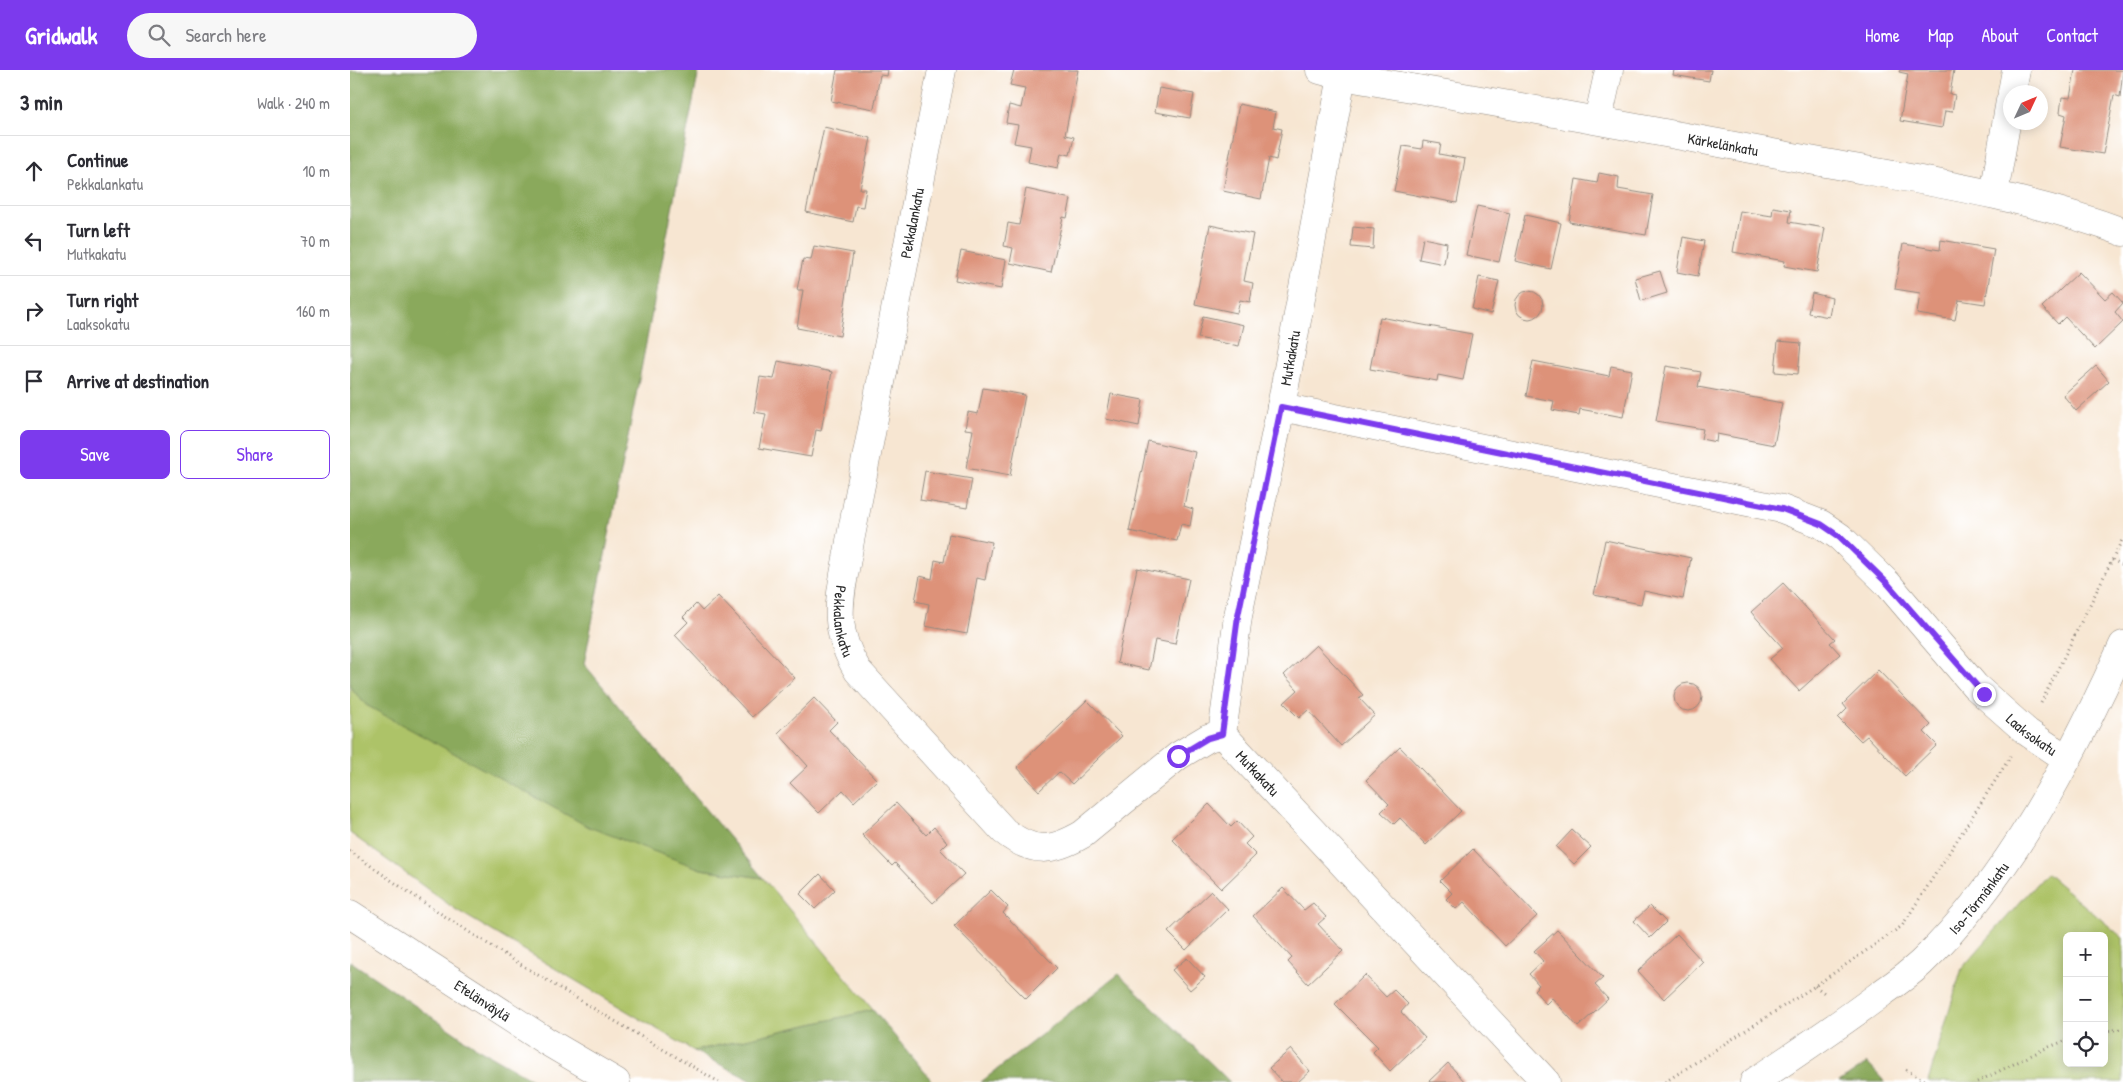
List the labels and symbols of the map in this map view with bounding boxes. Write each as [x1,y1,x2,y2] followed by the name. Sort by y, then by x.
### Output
[2003,85,2048,130] north arrow
[1686,127,1760,161] street label: Kärkelänkatu
[895,186,929,260] street label: Pekkalankatu
[1275,329,1305,387] street label: Mutkakatu
[829,584,859,660] street label: Pekkalankatu
[1973,683,1996,706] route end
[2002,708,2062,760] street label: Laaksokatu
[1167,745,1190,768] route start
[1231,745,1285,800] street label: Mutkakatu
[1943,858,2013,939] street label: Iso-Törmänkatu
[451,974,515,1026] street label: Etelänväylä

